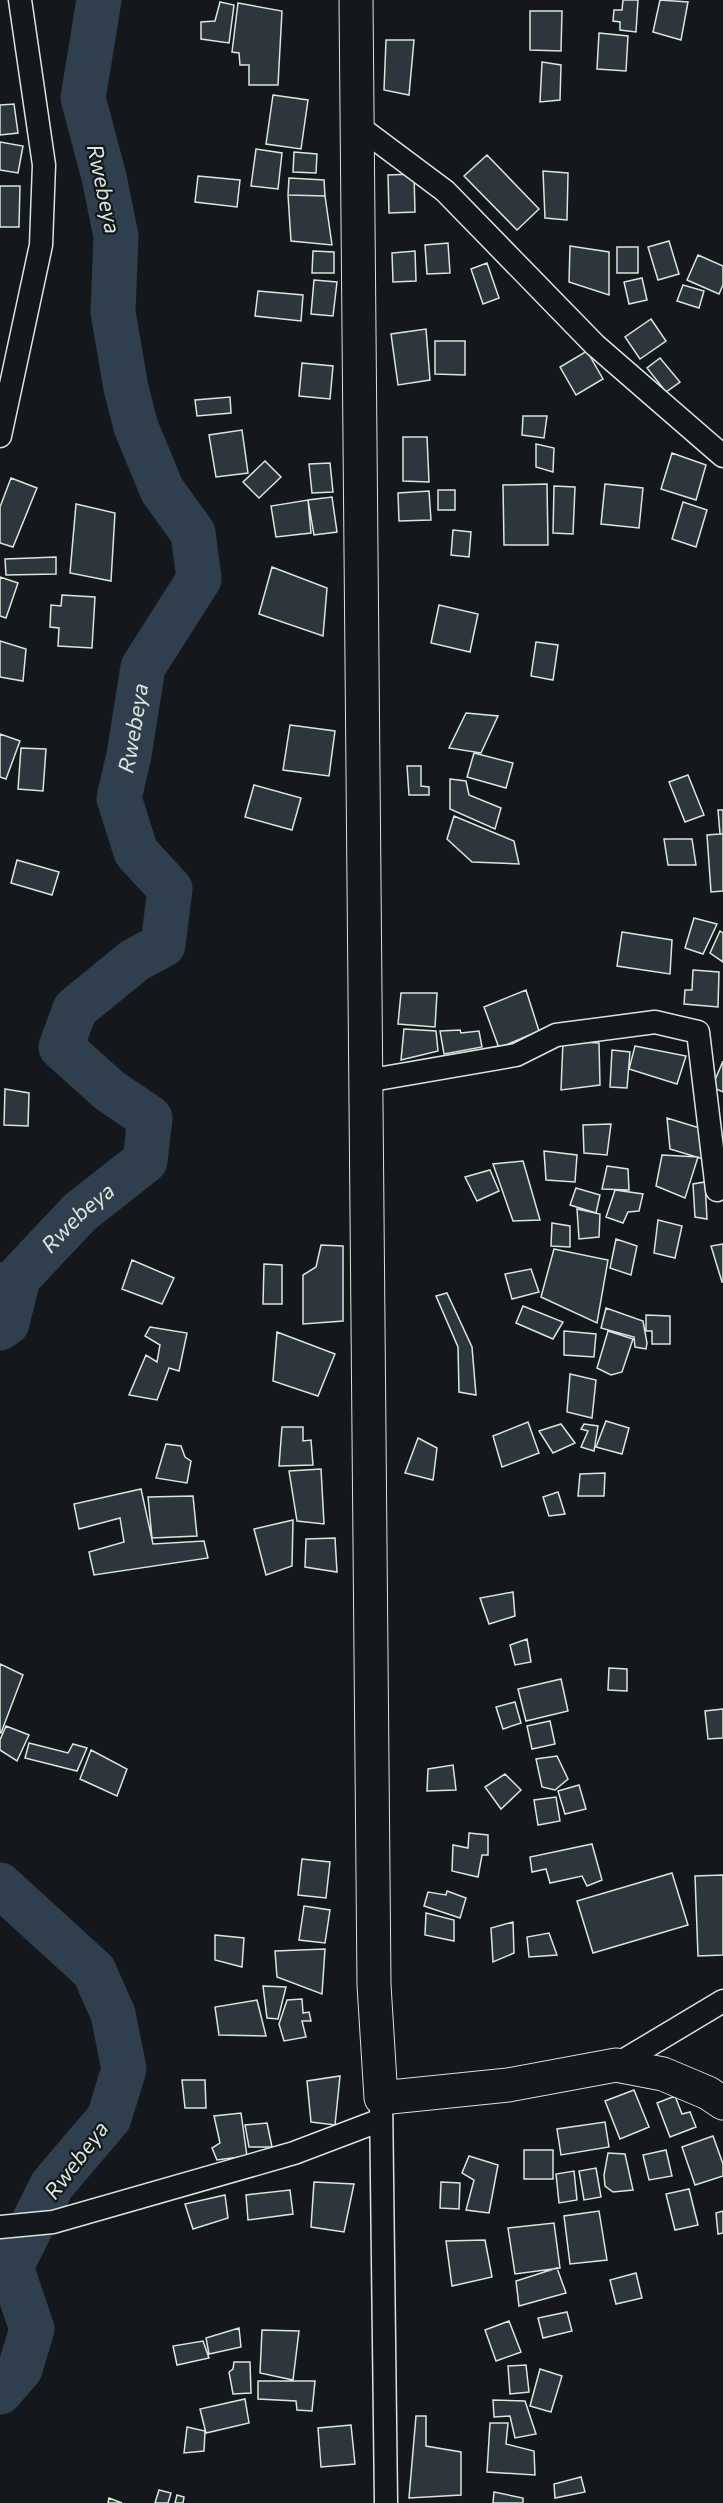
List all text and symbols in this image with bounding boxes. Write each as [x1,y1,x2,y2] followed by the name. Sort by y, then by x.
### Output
[82,142,127,236] water label: Rwebeya
[111,681,153,775] water label: Rwebeya
[35,1176,119,1258] water label: Rwebeya
[38,2115,114,2204] water label: Rwebeya

